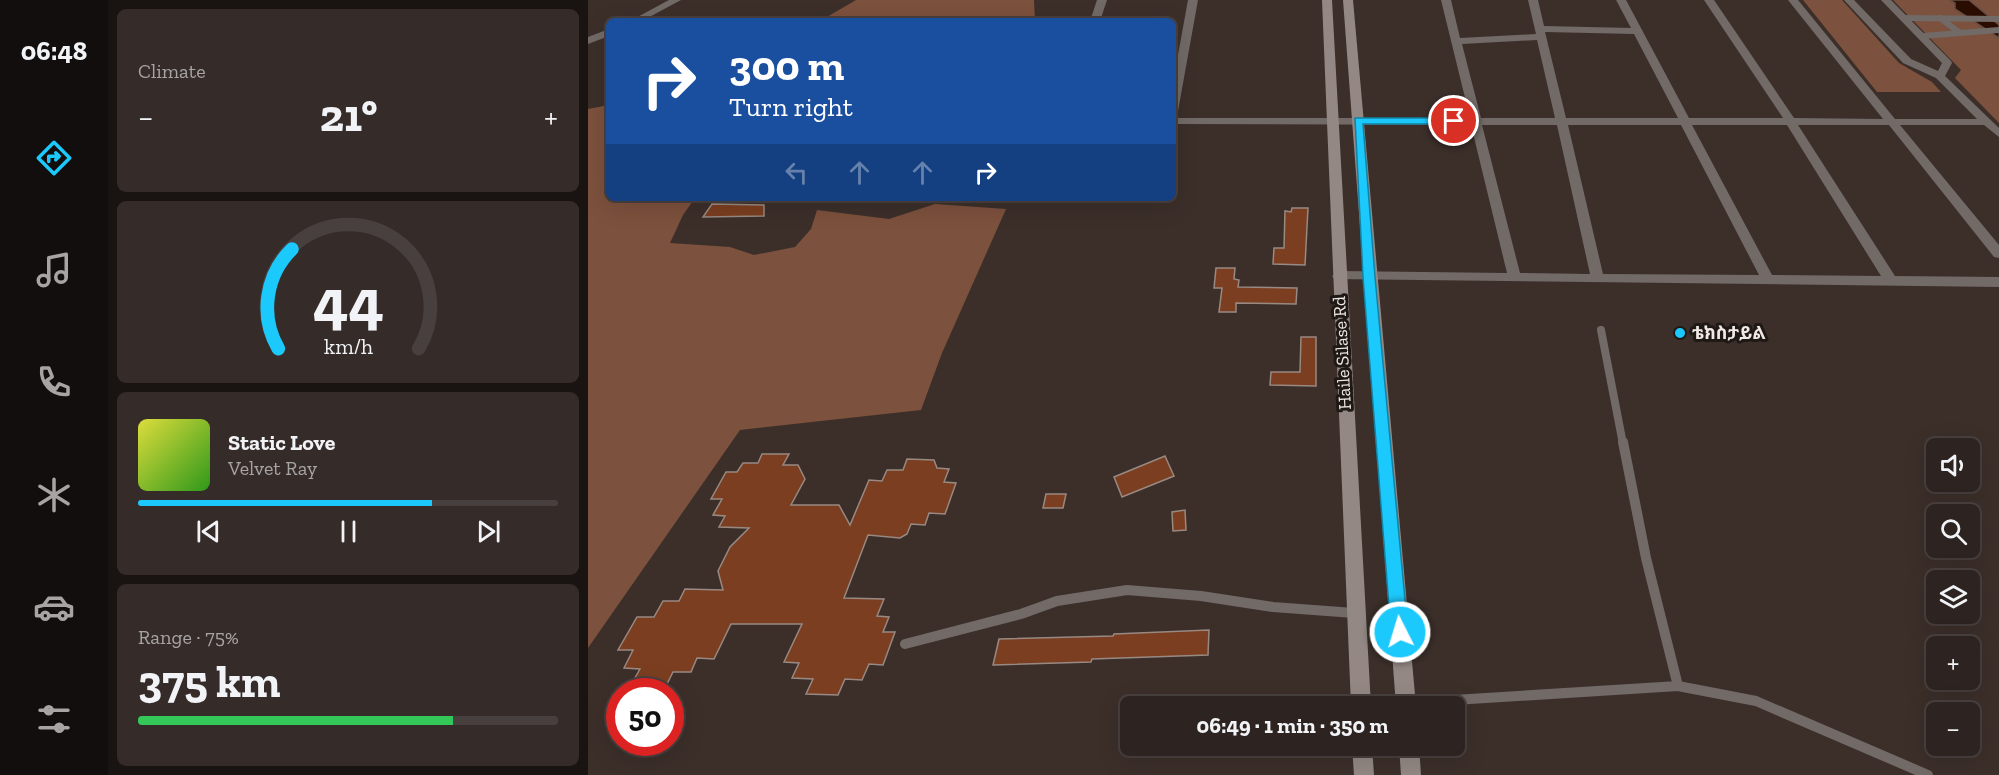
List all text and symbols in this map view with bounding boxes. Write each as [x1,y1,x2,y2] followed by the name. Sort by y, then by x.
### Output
[21,35,87,67] text: 06:48
[729,40,844,91] text: 300 m
[630,42,708,120] icon: right
[138,59,206,83] text: Climate
[320,89,378,143] text: 21°
[729,91,853,123] text: Turn right
[1428,95,1479,146] pin
[138,97,153,136] text: −
[544,97,558,136] text: +
[1437,104,1470,137] icon: arrive
[33,137,75,179] icon: directions
[780,156,813,189] icon: left
[843,156,876,189] icon: ahead
[906,156,939,189] icon: ahead
[969,156,1002,189] icon: right
[33,249,75,291] icon: music
[312,264,384,339] text: 44
[1328,295,1356,410] street label: Haile Silase Rd
[1692,322,1766,344] place label: ቴክስታይል
[1673,326,1687,340] marker: ቴክስታይል
[324,334,372,359] text: km/h
[33,361,75,403] icon: phone
[228,429,335,456] text: Static Love
[1926,438,1980,756] map controls
[1926,438,1980,492] button: sound
[228,456,317,480] text: Velvet Ray
[33,474,75,516] icon: climate
[1926,504,1980,558] button: search
[192,515,225,548] icon: previous
[332,515,365,548] icon: pause
[472,515,505,548] icon: next
[1926,570,1980,624] button: layers
[33,586,75,628] icon: car
[1368,600,1432,664] position arrow
[138,625,239,649] text: Range · 75%
[1926,636,1980,690] button: +
[138,655,280,709] text: 375 km
[606,678,684,756] speed limit sign: 50
[33,698,75,740] icon: filters
[1926,702,1980,756] button: −
[1197,712,1388,739] text: 06:49 · 1 min · 350 m

